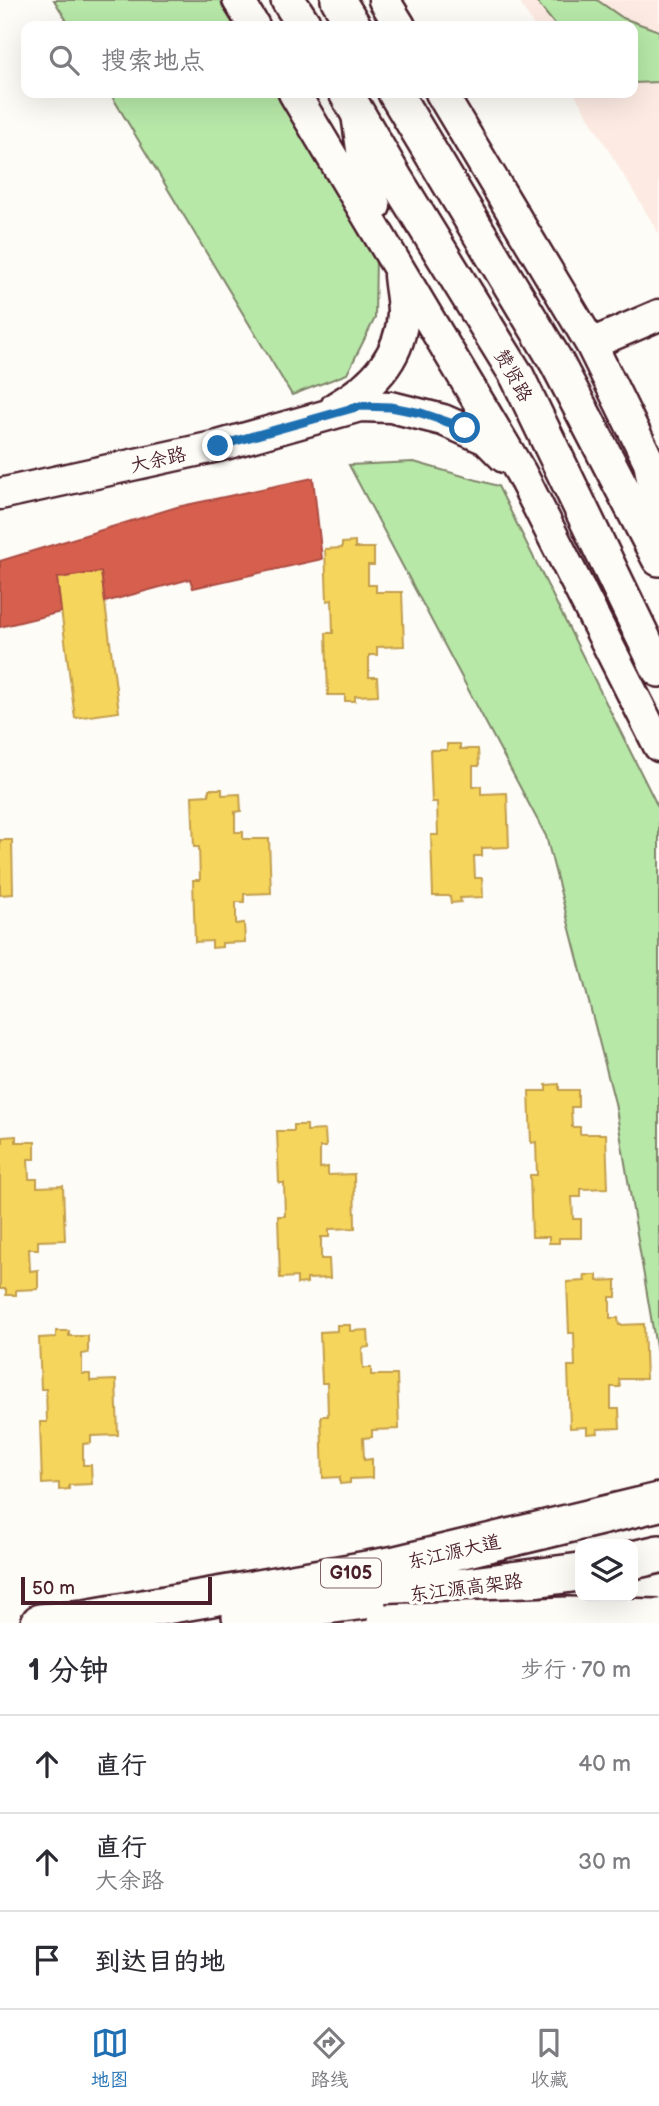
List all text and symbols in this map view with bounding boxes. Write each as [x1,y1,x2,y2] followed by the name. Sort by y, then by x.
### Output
[21,21,638,98] search box
[45,41,83,79] icon: search
[101,46,205,77] text: 搜索地点
[489,345,537,406] street label: 赞贤路
[449,412,480,443] route start
[202,430,233,461] route end
[128,443,189,478] street label: 大余路
[405,1531,503,1574] street label: 东江源大道
[575,1539,638,1602] map controls
[575,1539,638,1602] button: layers
[321,1558,381,1588] road number: G105
[408,1570,524,1607] street label: 东江源高架路
[21,1574,212,1606] scale bar
[32,1577,75,1600] text: 50 m
[28,1653,109,1689] text: 1 分钟
[521,1656,631,1684] text: 步行 · 70 m
[28,1745,66,1783] icon: ahead
[578,1750,631,1778] text: 40 m
[95,1751,147,1782] text: 直行
[95,1833,147,1864] text: 直行
[28,1843,66,1881] icon: ahead
[578,1848,631,1876] text: 30 m
[95,1867,164,1895] text: 大余路
[28,1941,66,1979] icon: arrive
[95,1947,225,1978] text: 到达目的地
[91,2024,129,2092] tab: 地图
[310,2024,348,2092] tab: 路线
[530,2024,568,2092] tab: 收藏

